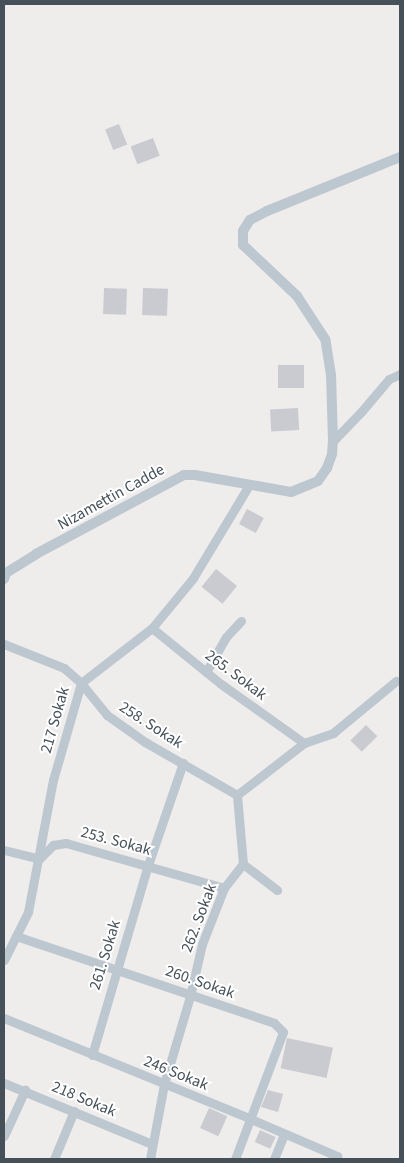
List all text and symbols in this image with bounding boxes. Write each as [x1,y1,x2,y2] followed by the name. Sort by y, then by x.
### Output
[54,460,168,534] street label: Nizamettin Cadde
[201,646,271,704] street label: 265. Sokak
[36,685,74,755] street label: 217 Sokak
[116,697,186,753] street label: 258. Sokak
[79,822,153,860] street label: 253. Sokak
[177,881,221,955] street label: 262. Sokak
[85,918,125,992] street label: 261. Sokak
[163,961,237,1003] street label: 260. Sokak
[141,1051,211,1095] street label: 246 Sokak
[49,1077,119,1121] street label: 218 Sokak

